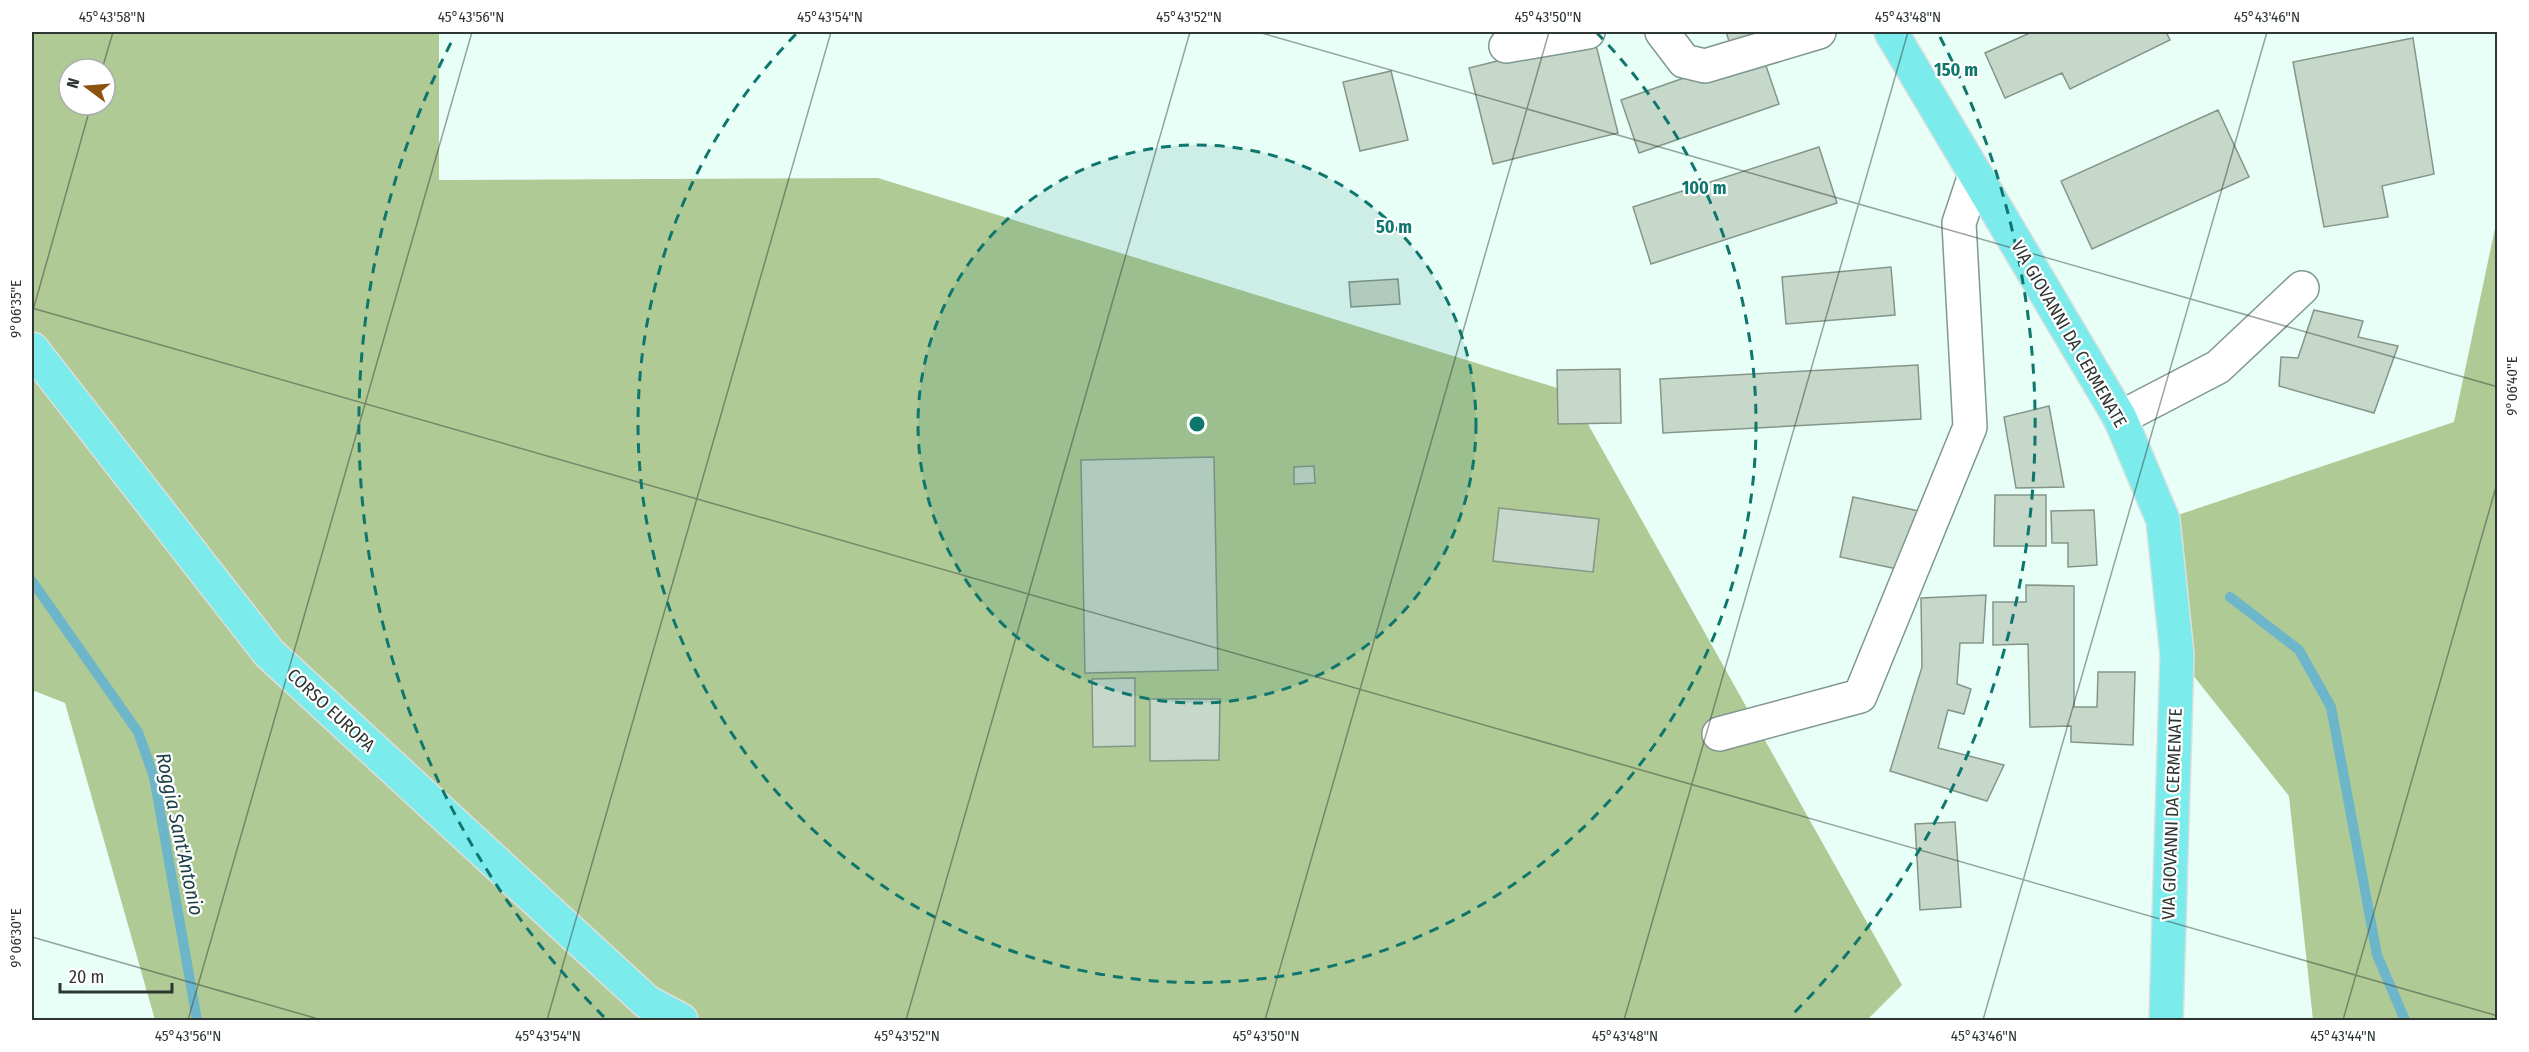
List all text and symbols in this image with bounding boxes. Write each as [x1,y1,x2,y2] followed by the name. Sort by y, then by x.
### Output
[79,8,145,26] text: 45°43'58"N
[438,8,504,26] text: 45°43'56"N
[797,8,863,26] text: 45°43'54"N
[1156,8,1222,26] text: 45°43'52"N
[1514,8,1582,26] text: 45°43'50"N
[1875,8,1941,26] text: 45°43'48"N
[2234,8,2300,26] text: 45°43'46"N
[57,57,117,117] north arrow
[1934,59,1978,81] text: 150 m
[63,76,84,90] text: N
[1682,177,1726,199] text: 100 m
[1376,216,1412,238] text: 50 m
[2007,237,2131,431] street label: VIA GIOVANNI DA CERMENATE
[7,280,25,338] text: 9°06'35"E
[2503,356,2521,416] text: 9°06'40"E
[1187,414,1207,434] centre of rings
[283,664,380,757] street label: CORSO EUROPA
[2157,708,2187,920] street label: VIA GIOVANNI DA CERMENATE
[151,751,209,917] water label: Roggia Sant'Antonio
[7,908,25,968] text: 9°06'30"E
[60,956,172,994] scale bar
[69,966,104,988] text: 20 m
[155,1027,221,1045] text: 45°43'56"N
[515,1027,581,1045] text: 45°43'54"N
[874,1027,940,1045] text: 45°43'52"N
[1232,1027,1300,1045] text: 45°43'50"N
[1592,1027,1658,1045] text: 45°43'48"N
[1951,1027,2017,1045] text: 45°43'46"N
[2310,1027,2376,1045] text: 45°43'44"N

